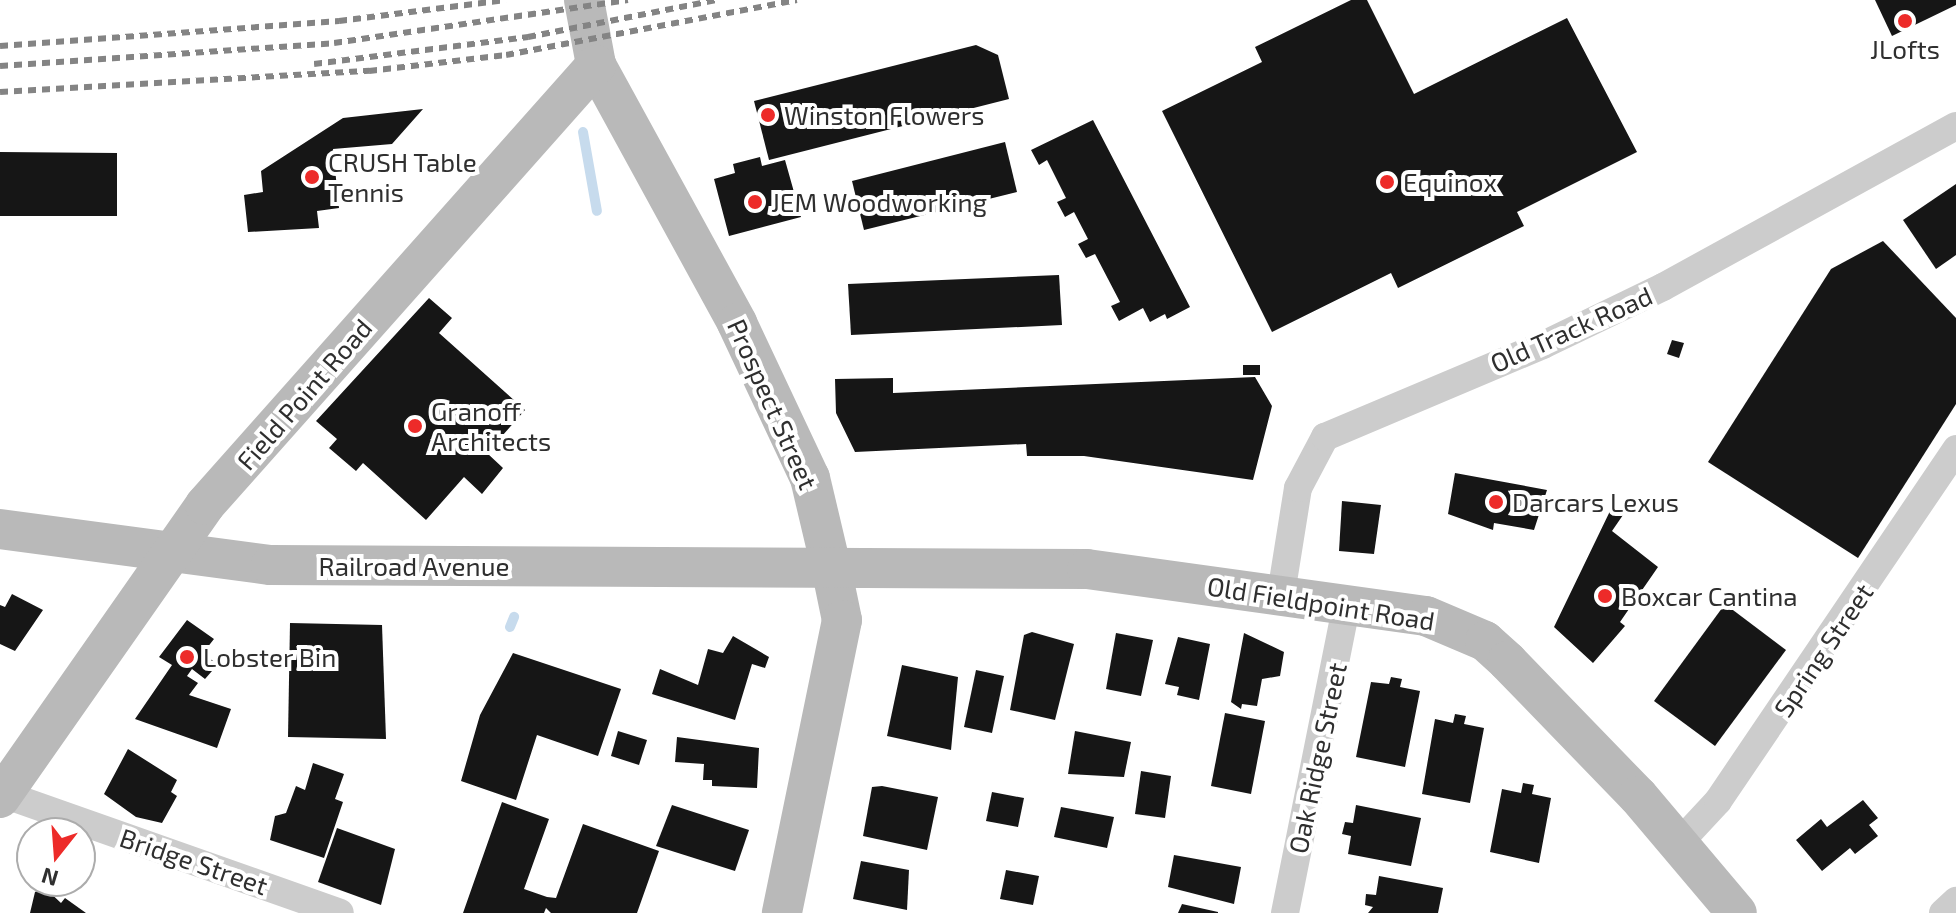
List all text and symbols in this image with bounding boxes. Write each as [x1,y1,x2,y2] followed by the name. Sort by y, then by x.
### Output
[1896,12,1914,30] marker: JLofts
[1870,33,1940,65] place label: JLofts
[784,99,984,131] place label: Winston Flowers
[759,106,777,124] marker: Winston Flowers
[328,146,477,208] place label: CRUSH Table Tennis
[1403,166,1497,198] place label: Equinox
[303,168,321,186] marker: CRUSH Table Tennis
[1378,173,1396,191] marker: Equinox
[771,186,987,218] place label: JEM Woodworking
[746,193,764,211] marker: JEM Woodworking
[1485,279,1657,379] street label: Old Track Road
[230,312,378,476] street label: Field Point Road
[722,314,824,494] street label: Prospect Street
[431,395,551,456] place label: Granoff Architects
[406,417,424,435] marker: Granoff Architects
[1512,486,1679,518] place label: Darcars Lexus
[1487,493,1505,511] marker: Darcars Lexus
[318,550,510,582] street label: Railroad Avenue
[1205,570,1437,636] street label: Old Fieldpoint Road
[1767,577,1879,723] street label: Spring Street
[1621,580,1798,612] place label: Boxcar Cantina
[1596,587,1614,605] marker: Boxcar Cantina
[203,641,337,673] place label: Lobster Bin
[178,648,196,666] marker: Lobster Bin
[1282,660,1352,856] street label: Oak Ridge Street
[16,817,96,897] north arrow
[116,821,272,901] street label: Bridge Street
[38,863,61,893] text: N

